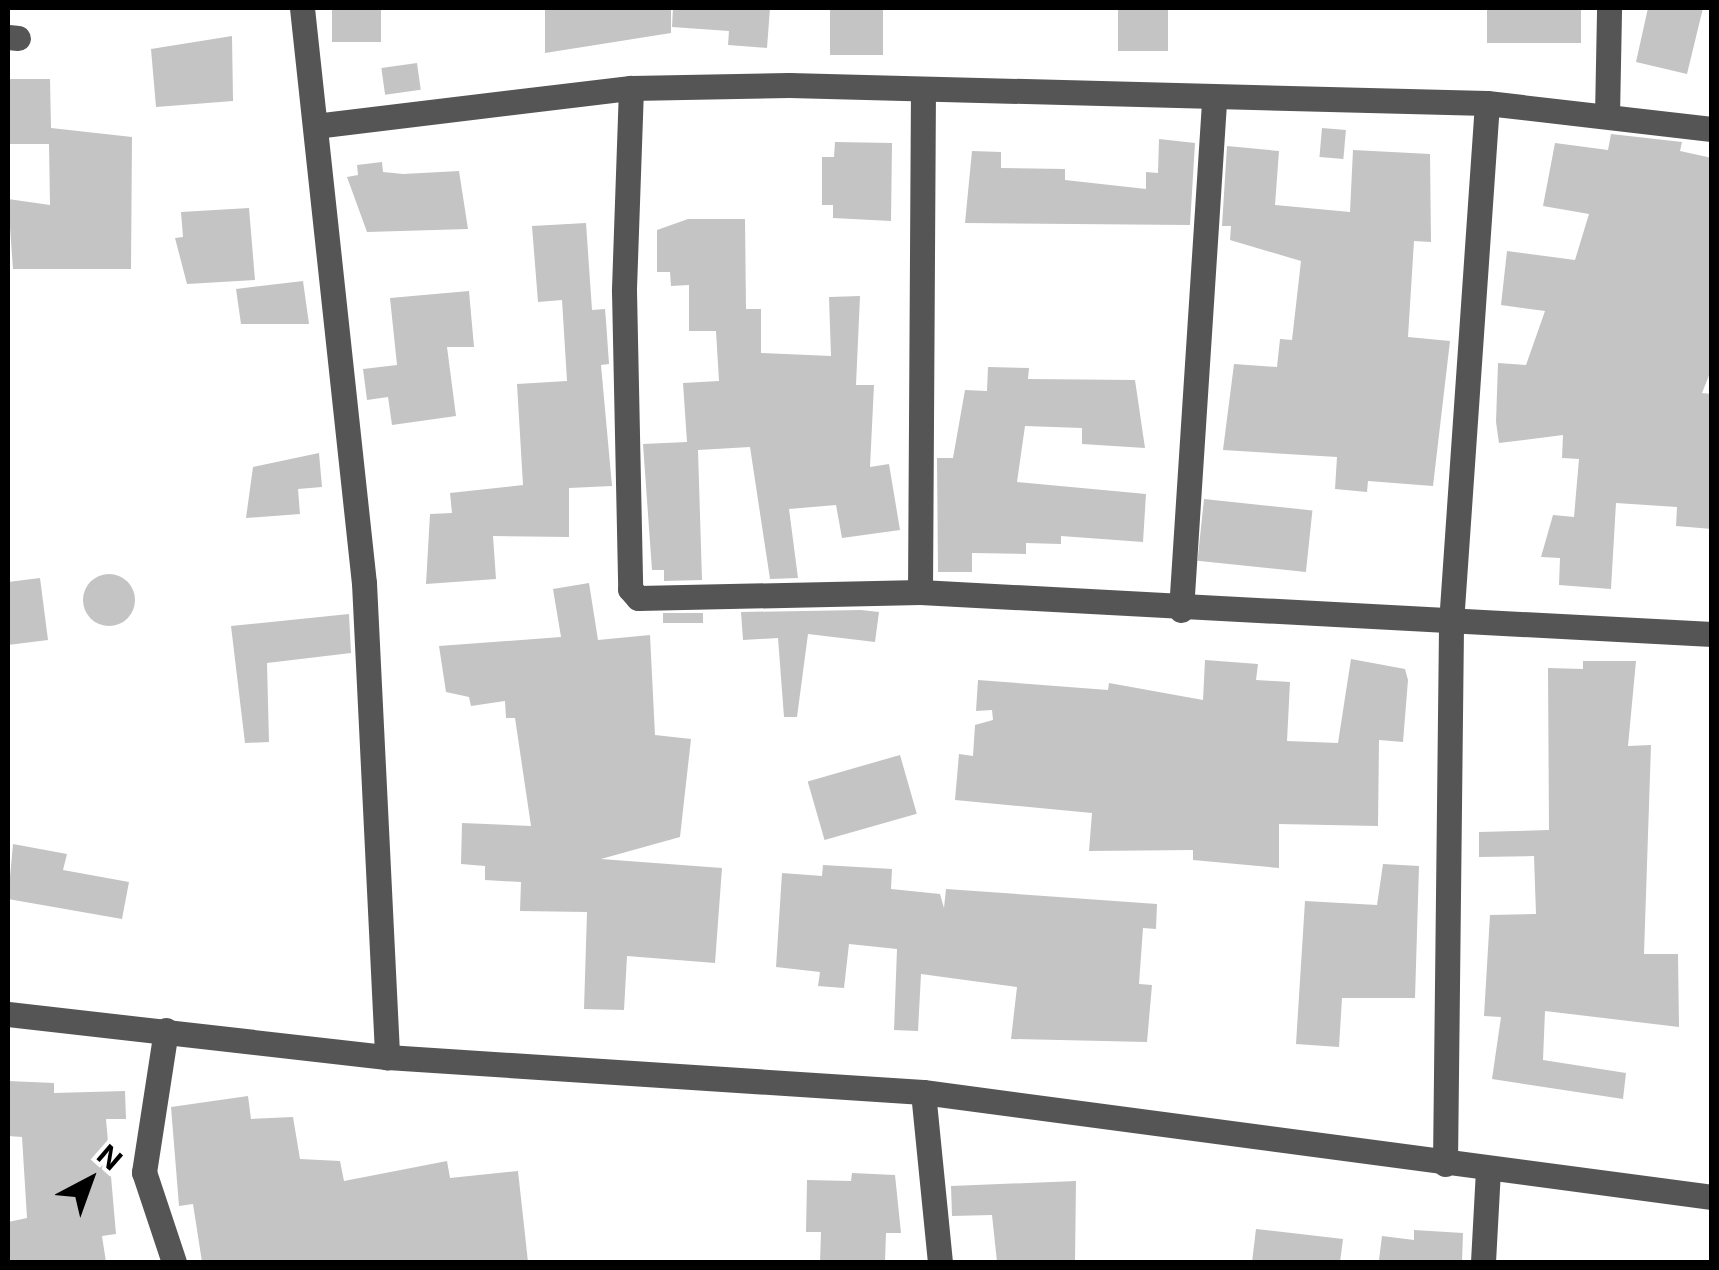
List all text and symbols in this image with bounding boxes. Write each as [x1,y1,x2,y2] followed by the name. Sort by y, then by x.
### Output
[40,1130,140,1230] north arrow
[90,1138,129,1177] text: N

